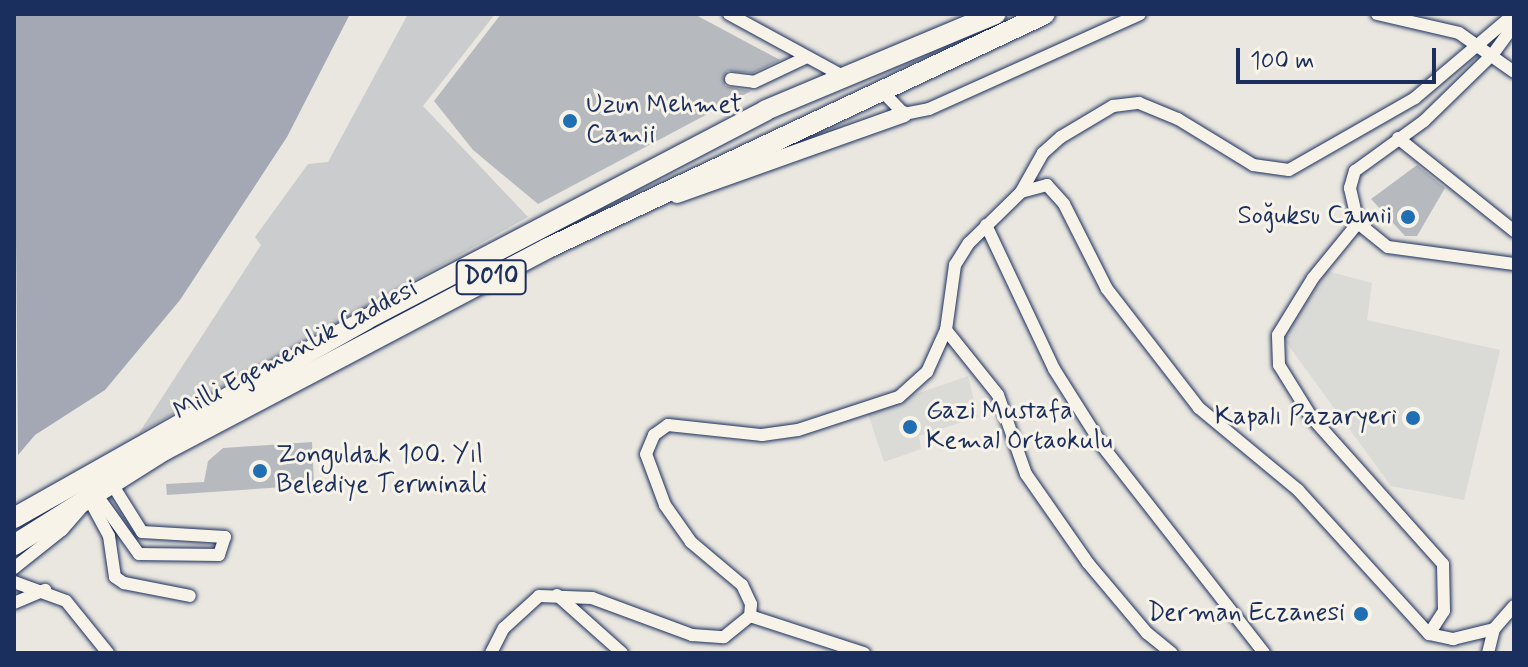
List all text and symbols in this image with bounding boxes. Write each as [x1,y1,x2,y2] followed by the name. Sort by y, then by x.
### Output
[1240,32,1440,82] scale bar
[1250,46,1314,77] text: 100 m
[586,90,751,152] place label: Uzun Mehmet Camii
[561,112,579,130] marker: Uzun Mehmet Camii
[1233,201,1392,233] place label: Soğuksu Camii
[1399,208,1417,226] marker: Soğuksu Camii
[455,257,527,297] road number: D010
[167,272,425,430] street label: Milli Egemenlik Caddesi
[926,396,1108,458] place label: Gazi Mustafa Kemal Ortaokulu
[1215,402,1397,434] place label: Kapalı Pazaryeri
[1404,409,1422,427] marker: Kapalı Pazaryeri
[901,418,919,436] marker: Gazi Mustafa Kemal Ortaokulu
[276,440,488,502] place label: Zonguldak 100. Yıl Belediye Terminali
[251,462,269,480] marker: Zonguldak 100. Yıl Belediye Terminali
[1141,598,1345,630] place label: Derman Eczanesi
[1352,605,1370,623] marker: Derman Eczanesi

